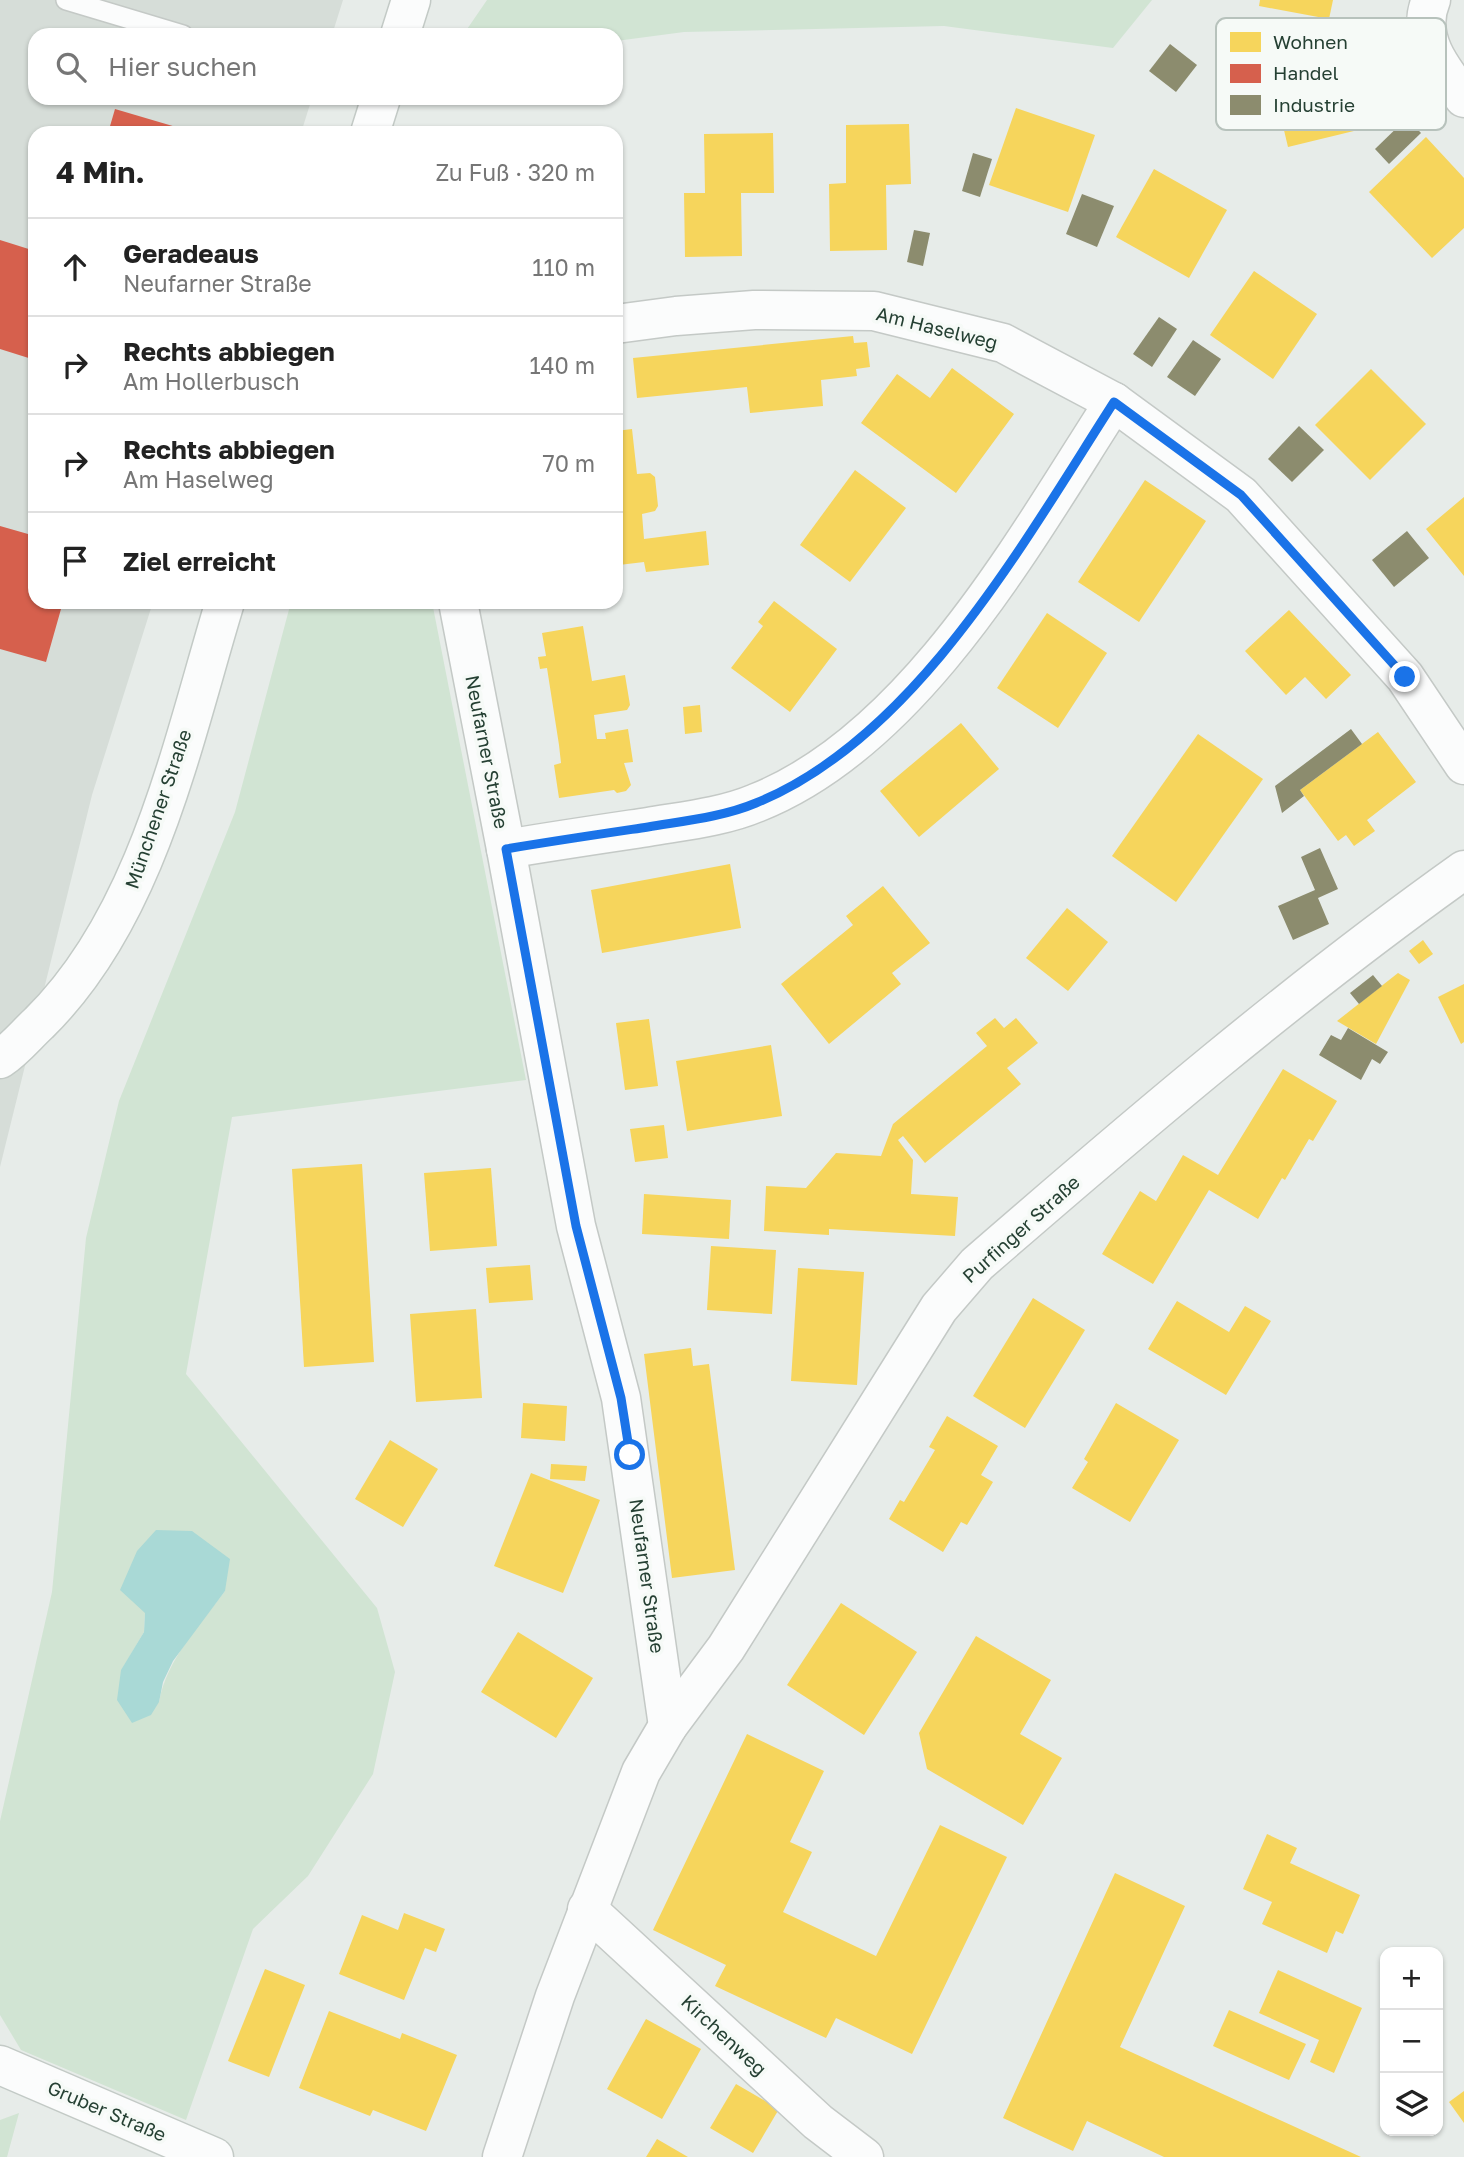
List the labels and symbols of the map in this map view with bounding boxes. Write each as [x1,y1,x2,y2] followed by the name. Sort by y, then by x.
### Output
[1216,18,1446,130] legend
[1273,30,1348,53] text: Wohnen
[1273,61,1339,84] text: Handel
[1273,93,1355,116] text: Industrie
[874,301,1000,354] street label: Am Haselweg
[1389,661,1420,692] route end
[461,673,514,831] street label: Neufarner Straße
[119,726,196,891] street label: Münchener Straße
[957,1170,1084,1287] street label: Purfinger Straße
[614,1439,645,1470] route start
[625,1497,670,1655] street label: Neufarner Straße
[677,1989,772,2080] street label: Kirchenweg
[44,2075,170,2146] street label: Gruber Straße

